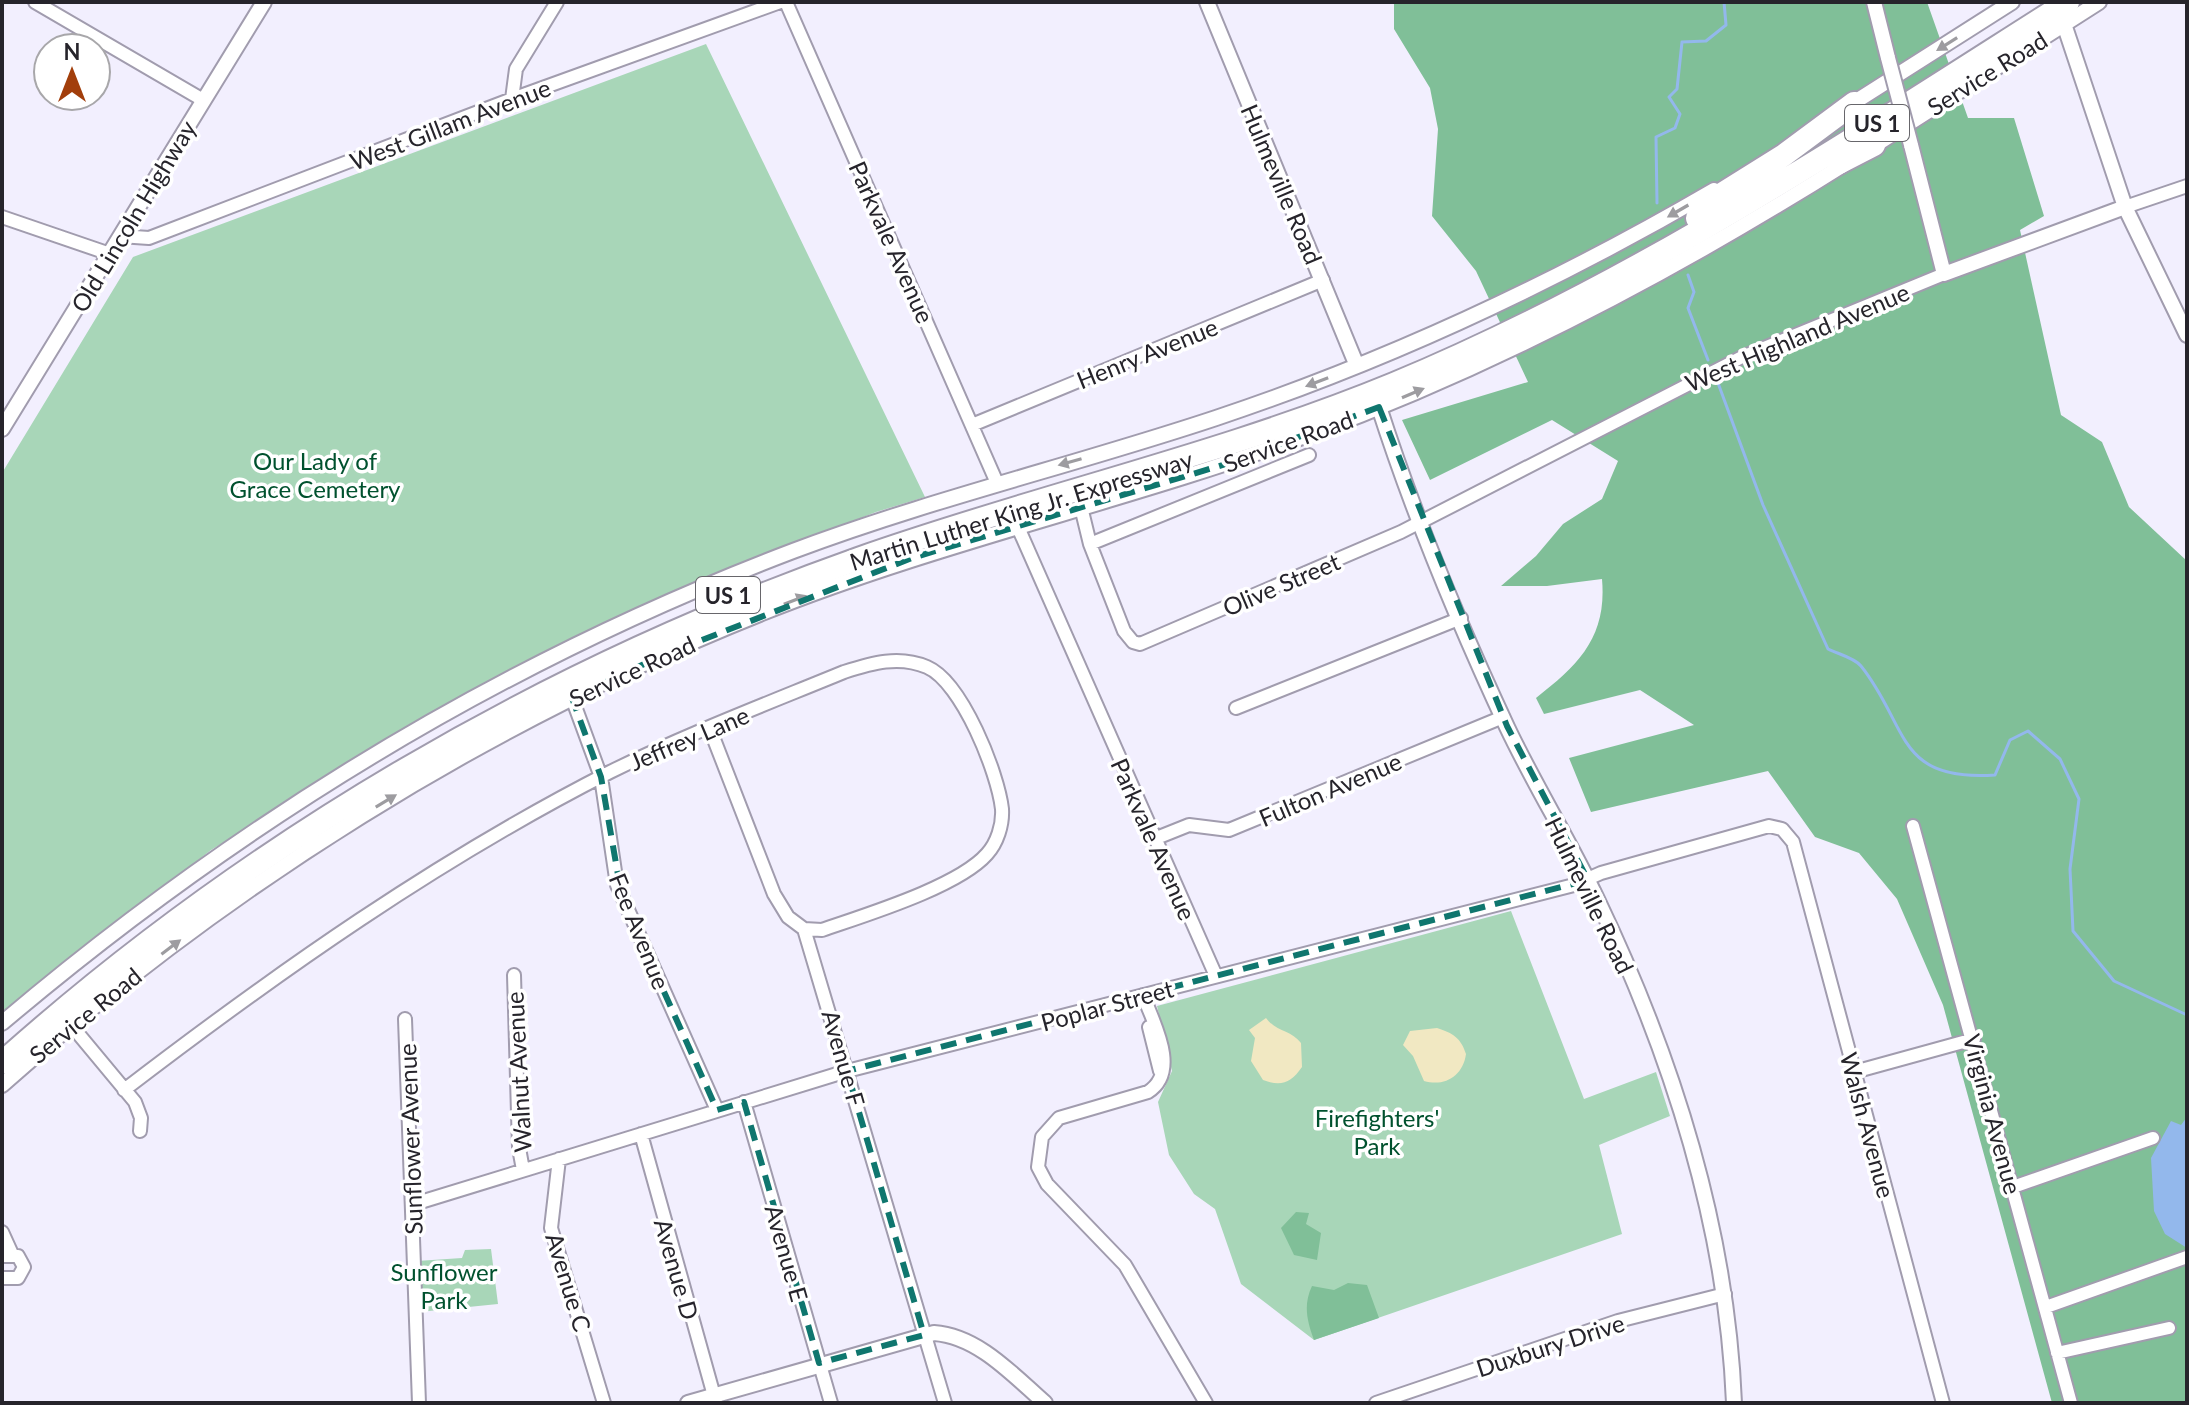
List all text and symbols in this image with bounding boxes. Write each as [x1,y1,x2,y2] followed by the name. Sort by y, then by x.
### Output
[1922,25,2052,121] street label: Service Road
[32,32,112,112] north arrow
[1936,36,1957,51] one-way arrow
[64,38,80,65] text: N
[346,72,554,176] street label: West Gillam Avenue
[1235,100,1329,268] street label: Hulmeville Road
[1845,105,1909,141] road number: US 1
[64,114,202,317] street label: Old Lincoln Highway
[843,157,941,327] street label: Parkvale Avenue
[1667,204,1689,218] one-way arrow
[1681,277,1913,397] street label: West Highland Avenue
[1072,312,1222,394] street label: Henry Avenue
[1305,376,1329,389] one-way arrow
[1401,387,1424,400] one-way arrow
[1219,404,1357,478] street label: Service Road
[846,444,1197,576] street label: Martin Luther King Jr. Expressway
[230,446,401,503] park label: Our Lady of Grace Cemetery
[1058,456,1082,469] one-way arrow
[1218,546,1344,622] street label: Olive Street
[696,577,760,613] road number: US 1
[783,593,807,606] one-way arrow
[564,629,700,713] street label: Service Road
[625,700,753,776] street label: Jeffrey Lane
[1254,746,1406,832] street label: Fulton Avenue
[1105,754,1203,924] street label: Parkvale Avenue
[375,794,397,808] one-way arrow
[1540,812,1640,978] street label: Hulmeville Road
[604,869,676,993] street label: Fee Avenue
[161,939,181,955] one-way arrow
[23,961,147,1069] street label: Service Road
[1038,973,1177,1037] street label: Poplar Street
[499,991,537,1153] street label: Walnut Avenue
[816,1006,872,1110] street label: Avenue F
[1958,1031,2028,1197] street label: Virginia Avenue
[392,1043,428,1235] street label: Sunflower Avenue
[1835,1049,1901,1201] street label: Walsh Avenue
[1315,1103,1439,1160] park label: Firefighters' Park
[759,1201,815,1305] street label: Avenue E
[649,1215,705,1323] street label: Avenue D
[540,1229,598,1335] street label: Avenue C
[390,1257,498,1314] park label: Sunflower Park
[1472,1307,1628,1383] street label: Duxbury Drive

